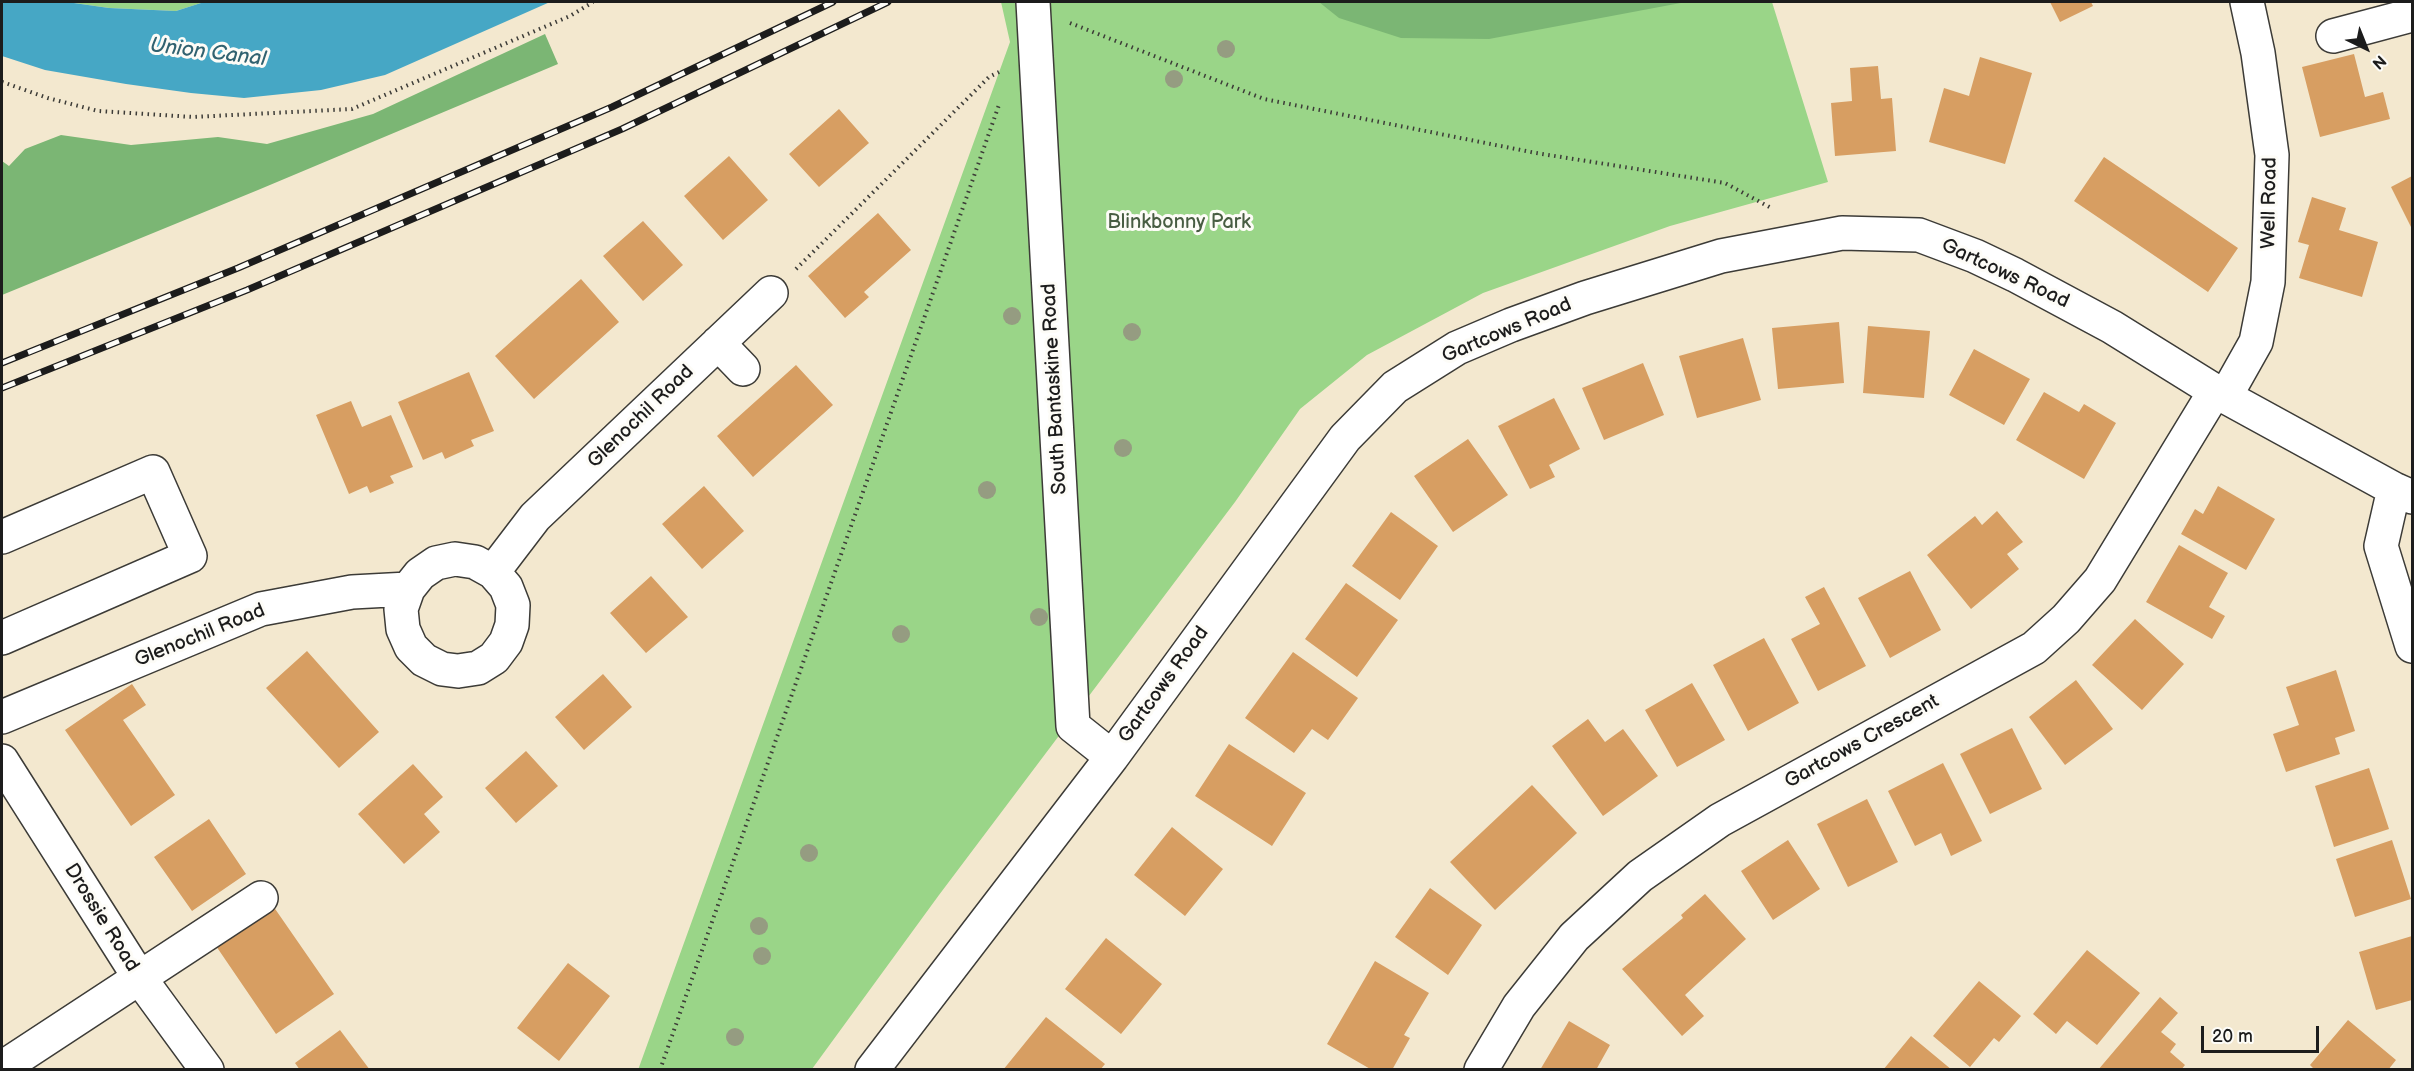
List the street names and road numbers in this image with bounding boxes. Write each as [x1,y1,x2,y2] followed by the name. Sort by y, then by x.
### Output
[2257,157,2283,249] street label: Well Road
[1937,234,2073,314] street label: Gartcows Road
[1037,283,1073,495] street label: South Bantaskine Road
[1439,293,1575,369] street label: Gartcows Road
[583,360,699,474] street label: Glenochil Road
[131,599,269,673] street label: Glenochil Road
[1114,622,1214,748] street label: Gartcows Road
[1781,690,1943,794] street label: Gartcows Crescent
[58,860,144,976] street label: Drossie Road

